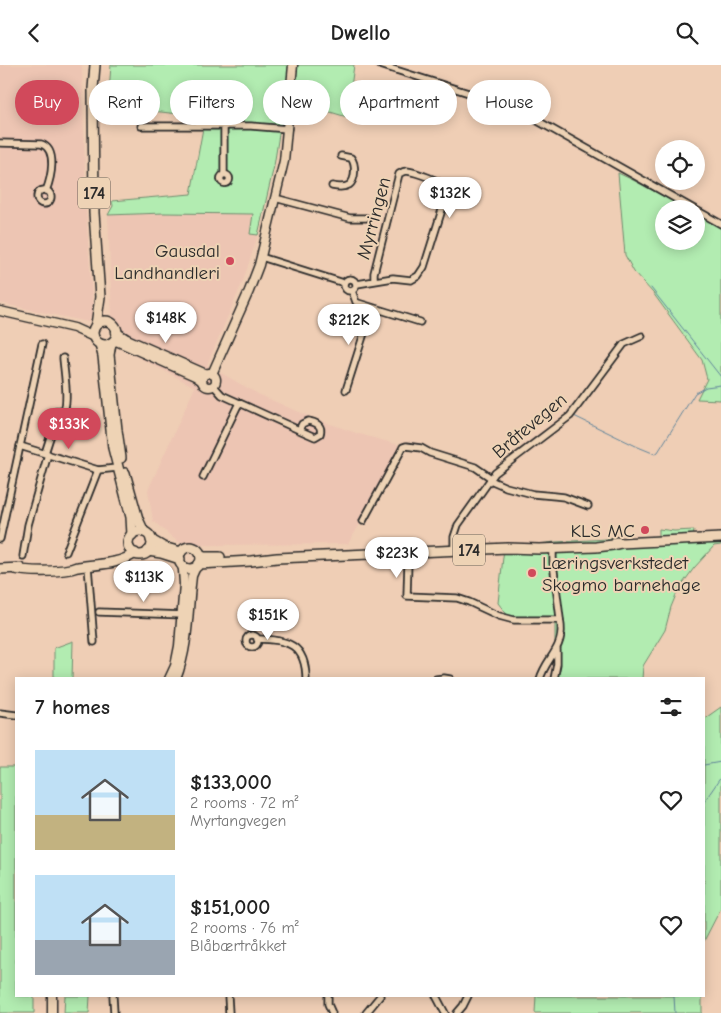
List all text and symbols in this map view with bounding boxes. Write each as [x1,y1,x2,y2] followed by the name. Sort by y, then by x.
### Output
[20,19,48,47] icon: back
[673,19,701,47] icon: search
[331,20,390,46] text: Dwello
[15,80,79,125] chip: Buy
[89,80,160,125] chip: Rent
[170,80,253,125] chip: Filters
[263,80,330,125] chip: New
[340,80,457,125] chip: Apartment
[467,80,551,125] chip: House
[655,140,705,250] map controls
[655,140,705,190] button: locate
[352,175,396,262] street label: Myrringen
[78,177,110,209] road number: 174
[415,177,485,219] pin: $132K
[430,184,470,202] text: $132K
[655,200,705,250] button: layers
[114,240,220,284] place label: Gausdal Landhandleri
[224,255,236,267] marker: Gausdal Landhandleri
[131,301,201,344] pin: $148K
[314,303,384,346] pin: $212K
[146,309,186,327] text: $148K
[329,311,369,329] text: $212K
[488,388,571,463] street label: Bråtevegen
[34,407,104,450] pin: $133K
[49,415,89,433] text: $133K
[570,520,635,542] place label: KLS MC
[639,524,651,536] marker: KLS MC
[453,535,485,565] road number: 174
[362,537,432,579] pin: $223K
[376,544,418,562] text: $223K
[542,552,701,596] place label: Læringsverkstedet Skogmo barnehage
[109,561,179,603] pin: $113K
[526,567,538,579] marker: Læringsverkstedet Skogmo barnehage
[124,568,164,586] text: $113K
[233,599,303,641] pin: $151K
[248,606,288,624] text: $151K
[657,693,685,721] icon: filters
[35,695,110,719] text: 7 homes
[75,770,135,830] icon: home
[190,770,272,794] text: $133,000
[657,786,685,814] icon: heart
[190,794,299,812] text: 2 rooms · 72 m²
[190,812,286,830] text: Myrtangvegen
[75,895,135,955] icon: home
[190,895,270,919] text: $151,000
[657,911,685,939] icon: heart
[190,919,299,937] text: 2 rooms · 76 m²
[190,937,286,955] text: Blåbærtråkket

